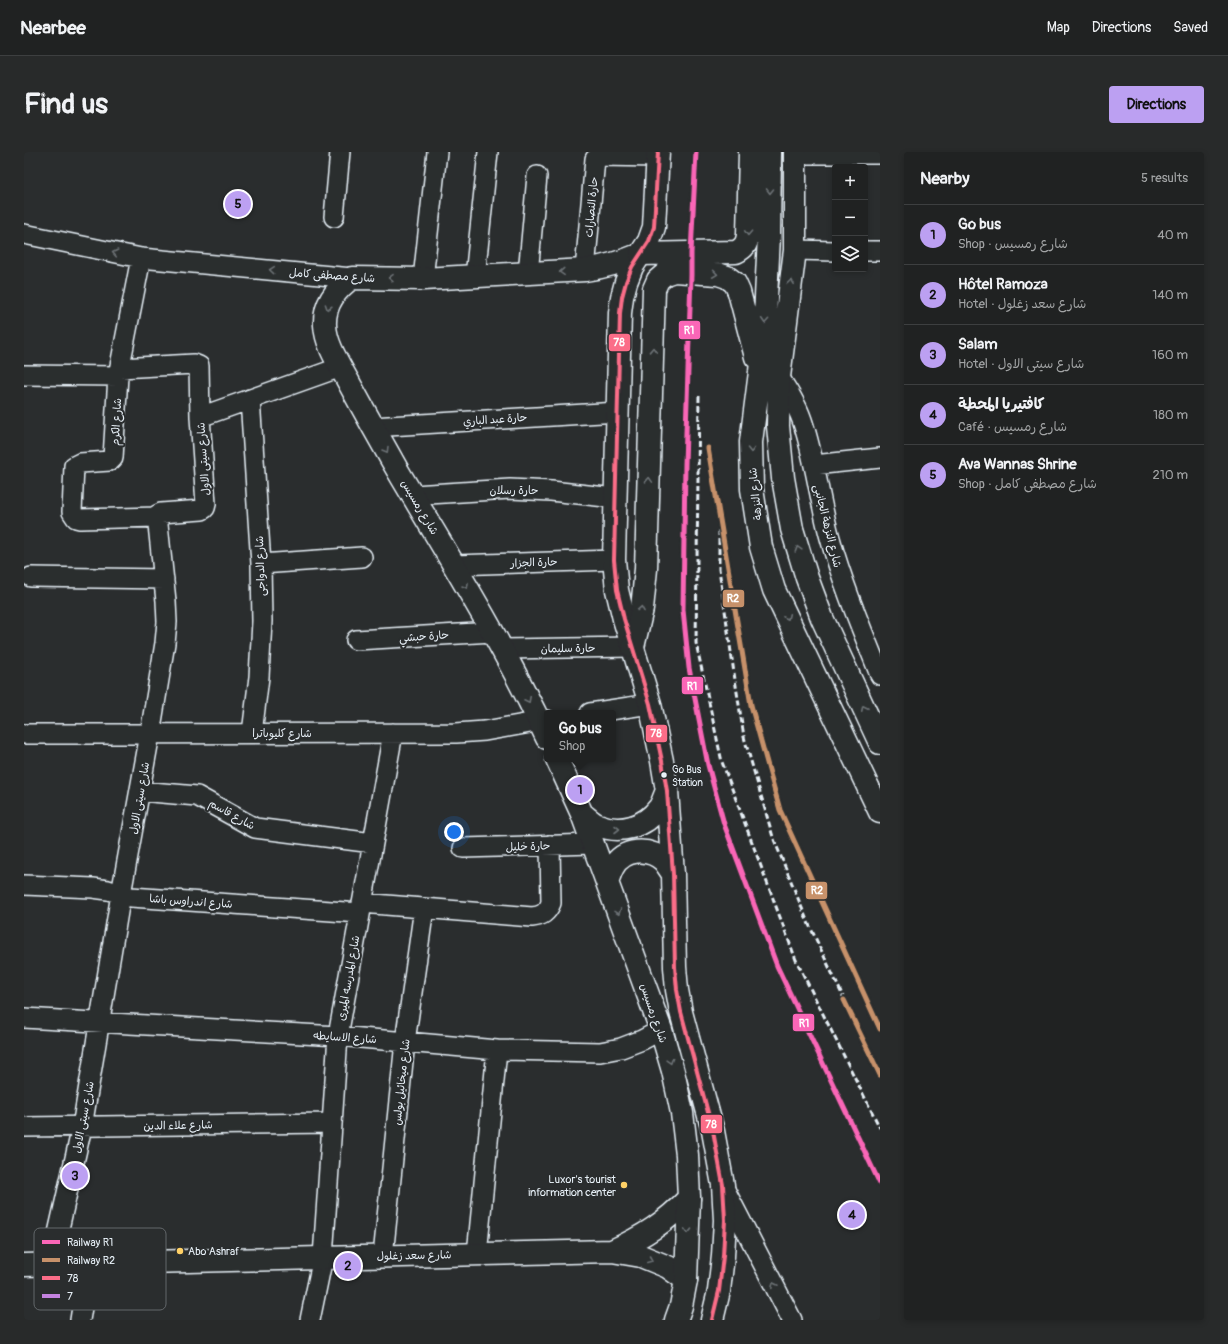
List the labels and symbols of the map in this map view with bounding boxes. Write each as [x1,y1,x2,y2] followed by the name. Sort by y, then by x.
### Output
[582,176,601,238] street label: حارة النصارات
[766,188,774,194] one-way arrow
[225,189,251,219] pin: 5
[744,230,752,236] one-way arrow
[112,249,118,257] one-way arrow
[269,266,275,275] one-way arrow
[288,266,375,287] street label: شارع مصطفى كامل
[559,267,565,276] one-way arrow
[711,269,718,278] one-way arrow
[388,274,394,282] one-way arrow
[787,278,796,285] one-way arrow
[324,304,333,311] one-way arrow
[760,318,769,324] one-way arrow
[678,320,701,340] line badge: R1
[684,324,694,337] text: R1
[608,333,631,352] line badge: 78
[613,336,625,349] text: 78
[648,347,657,353] one-way arrow
[109,398,126,446] street label: شارع الكرم
[462,411,528,430] street label: حارة عبد الباري
[194,422,215,496] street label: شارع سيتى الاول
[381,446,388,453] one-way arrow
[747,447,756,453] one-way arrow
[746,467,767,521] street label: شارع النزهة
[396,477,441,538] street label: شارع رمسيس
[645,477,653,483] one-way arrow
[809,483,844,570] street label: شارع النزهة الجانبى
[489,484,539,497] street label: حارة رسلان
[253,535,270,596] street label: شارع الدواجى
[794,545,803,552] one-way arrow
[509,555,558,570] street label: حارة الجزار
[462,582,469,589] one-way arrow
[722,589,745,608] line badge: R2
[727,592,739,605] text: R2
[637,606,645,613] one-way arrow
[782,612,790,620] one-way arrow
[399,628,450,649] street label: حارة حبشي
[540,642,596,655] street label: حارة سليمان
[681,676,704,695] line badge: R1
[687,680,697,693] text: R1
[524,696,531,703] one-way arrow
[861,704,869,712] one-way arrow
[645,724,668,743] line badge: 78
[252,727,312,742] street label: شارع كليوباترا
[650,727,662,740] text: 78
[127,761,154,836] street label: شارع سيتى الاول
[672,764,703,789] place label: Go Bus Station
[659,770,669,780] marker: Go Bus Station
[567,775,593,805] pin: 1
[205,796,257,834] street label: شارع قاسم
[444,822,464,842] your location
[614,824,620,833] one-way arrow
[505,839,551,854] street label: حارة خليل
[805,881,828,900] line badge: R2
[811,884,823,897] text: R2
[149,892,233,913] street label: شارع اندراوس باشا
[613,908,622,915] one-way arrow
[335,934,364,1022] street label: شارع المدرسه الميرى
[635,982,670,1045] street label: شارع رمسيس
[792,1013,815,1032] line badge: R1
[799,1017,809,1030] text: R1
[313,1029,377,1048] street label: شارع الاسايطه
[390,1038,414,1126] street label: شارع ميخائيل بولس
[665,1058,674,1065] one-way arrow
[70,1080,99,1155] street label: شارع سيتى الاول
[700,1114,723,1134] line badge: 78
[143,1118,213,1135] street label: شارع علاء الدين
[705,1118,717,1131] text: 78
[62,1161,88,1191] pin: 3
[528,1173,617,1199] place label: Luxor's tourist information center
[619,1180,629,1190] marker: Luxor's tourist information center
[839,1200,865,1230] pin: 4
[34,1228,166,1310] legend
[684,1228,692,1234] one-way arrow
[67,1236,113,1249] text: Railway R1
[188,1245,240,1258] place label: Abo Ashraf
[175,1246,185,1256] marker: Abo Ashraf
[376,1248,452,1265] street label: شارع سعد زغلول
[335,1251,361,1281] pin: 2
[67,1254,115,1267] text: Railway R2
[646,1255,653,1263] one-way arrow
[67,1272,79,1285] text: 78
[771,1282,779,1290] one-way arrow
[67,1290,73,1303] text: 7

